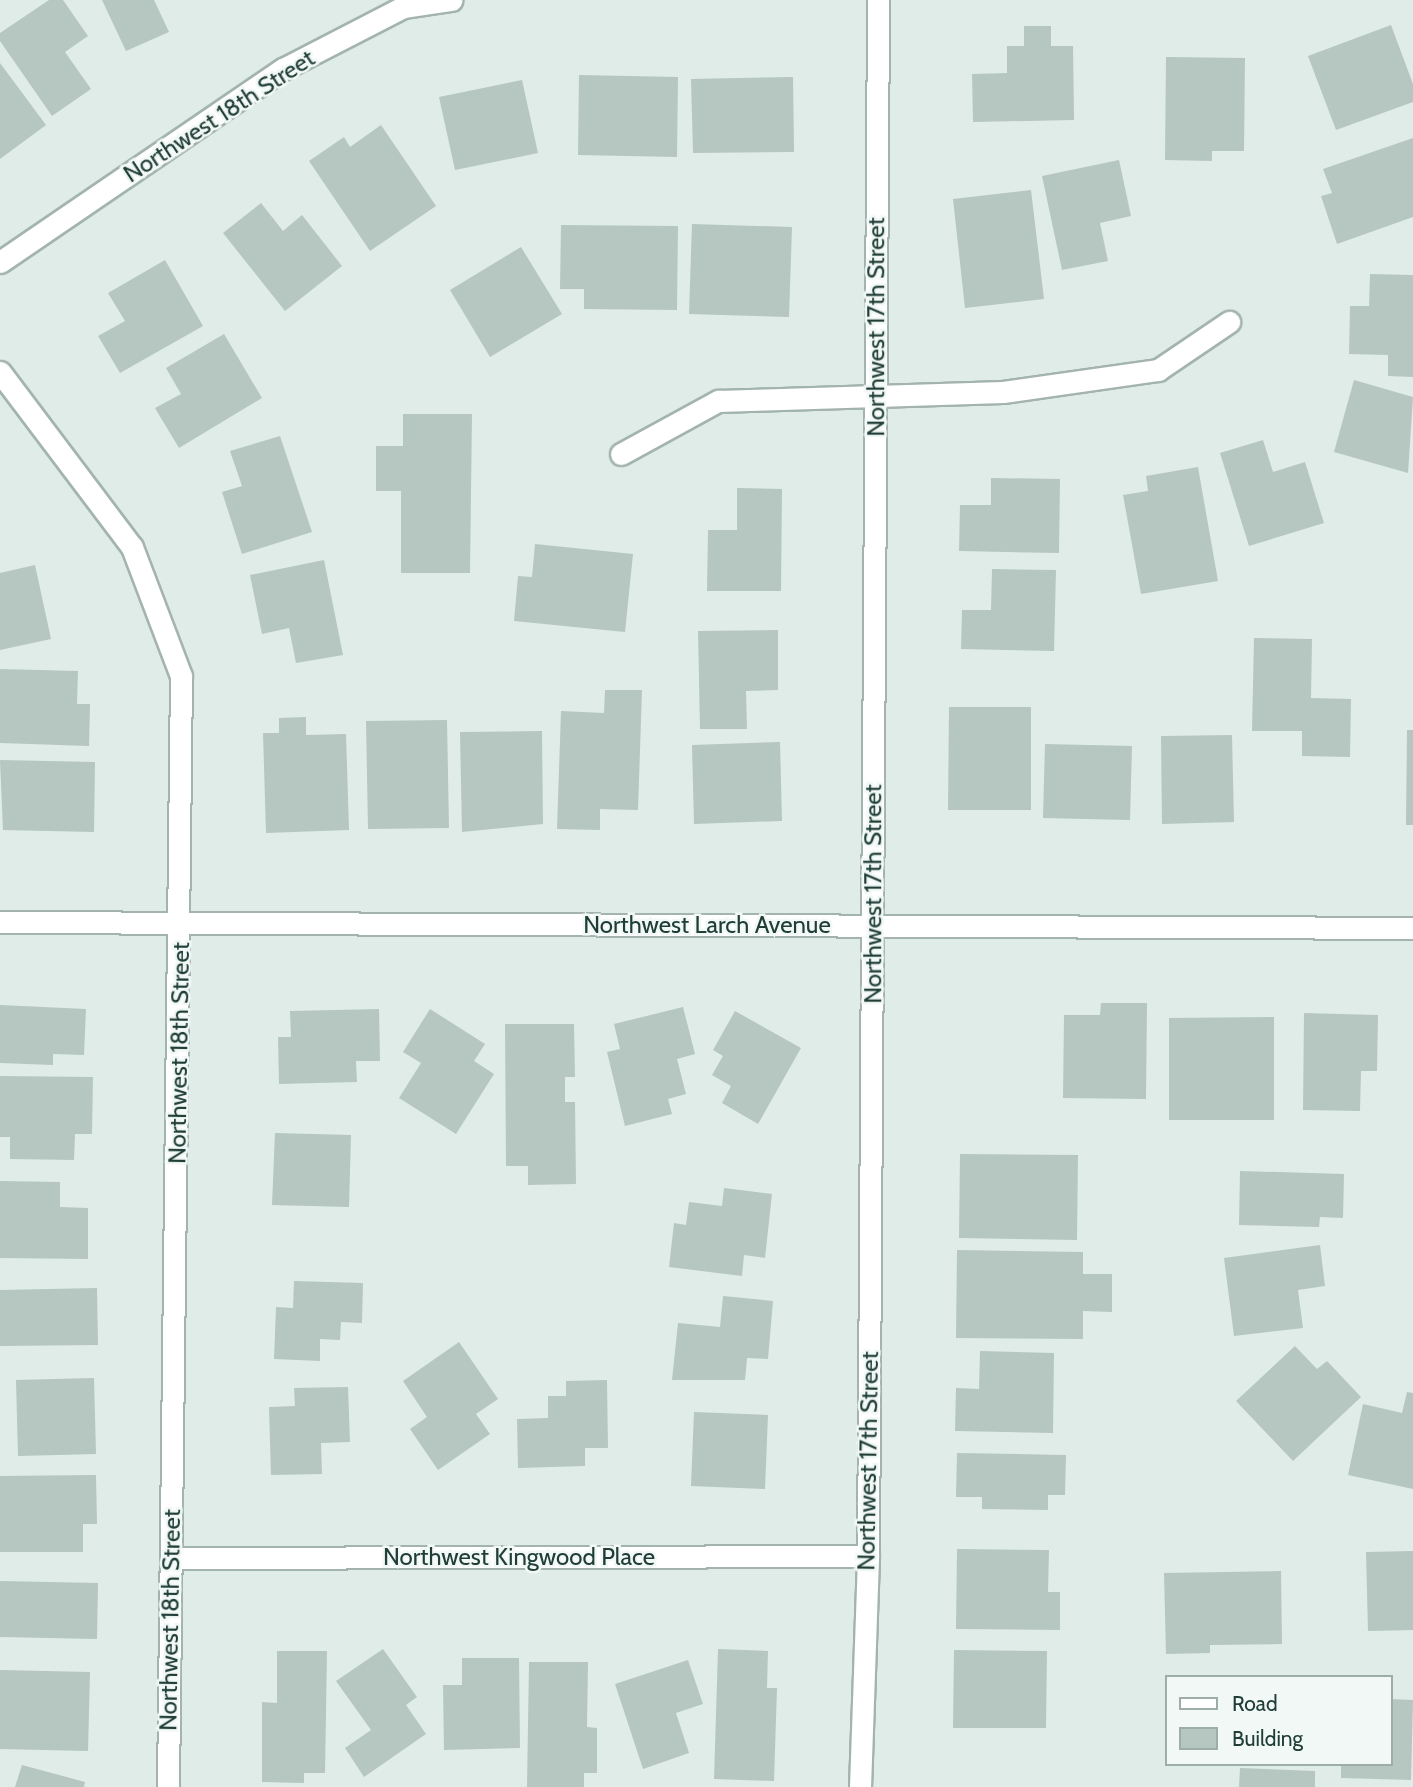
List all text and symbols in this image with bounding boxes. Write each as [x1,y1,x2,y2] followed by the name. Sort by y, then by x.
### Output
[118,44,320,188] street label: Northwest 18th Street
[862,217,890,437] street label: Northwest 17th Street
[859,784,887,1004] street label: Northwest 17th Street
[583,911,831,939] street label: Northwest Larch Avenue
[163,942,195,1164] street label: Northwest 18th Street
[852,1351,884,1571] street label: Northwest 17th Street
[154,1509,186,1731] street label: Northwest 18th Street
[383,1543,655,1571] street label: Northwest Kingwood Place
[1164,1675,1392,1766] legend
[1232,1691,1278,1716] text: Road
[1232,1726,1303,1751] text: Building

